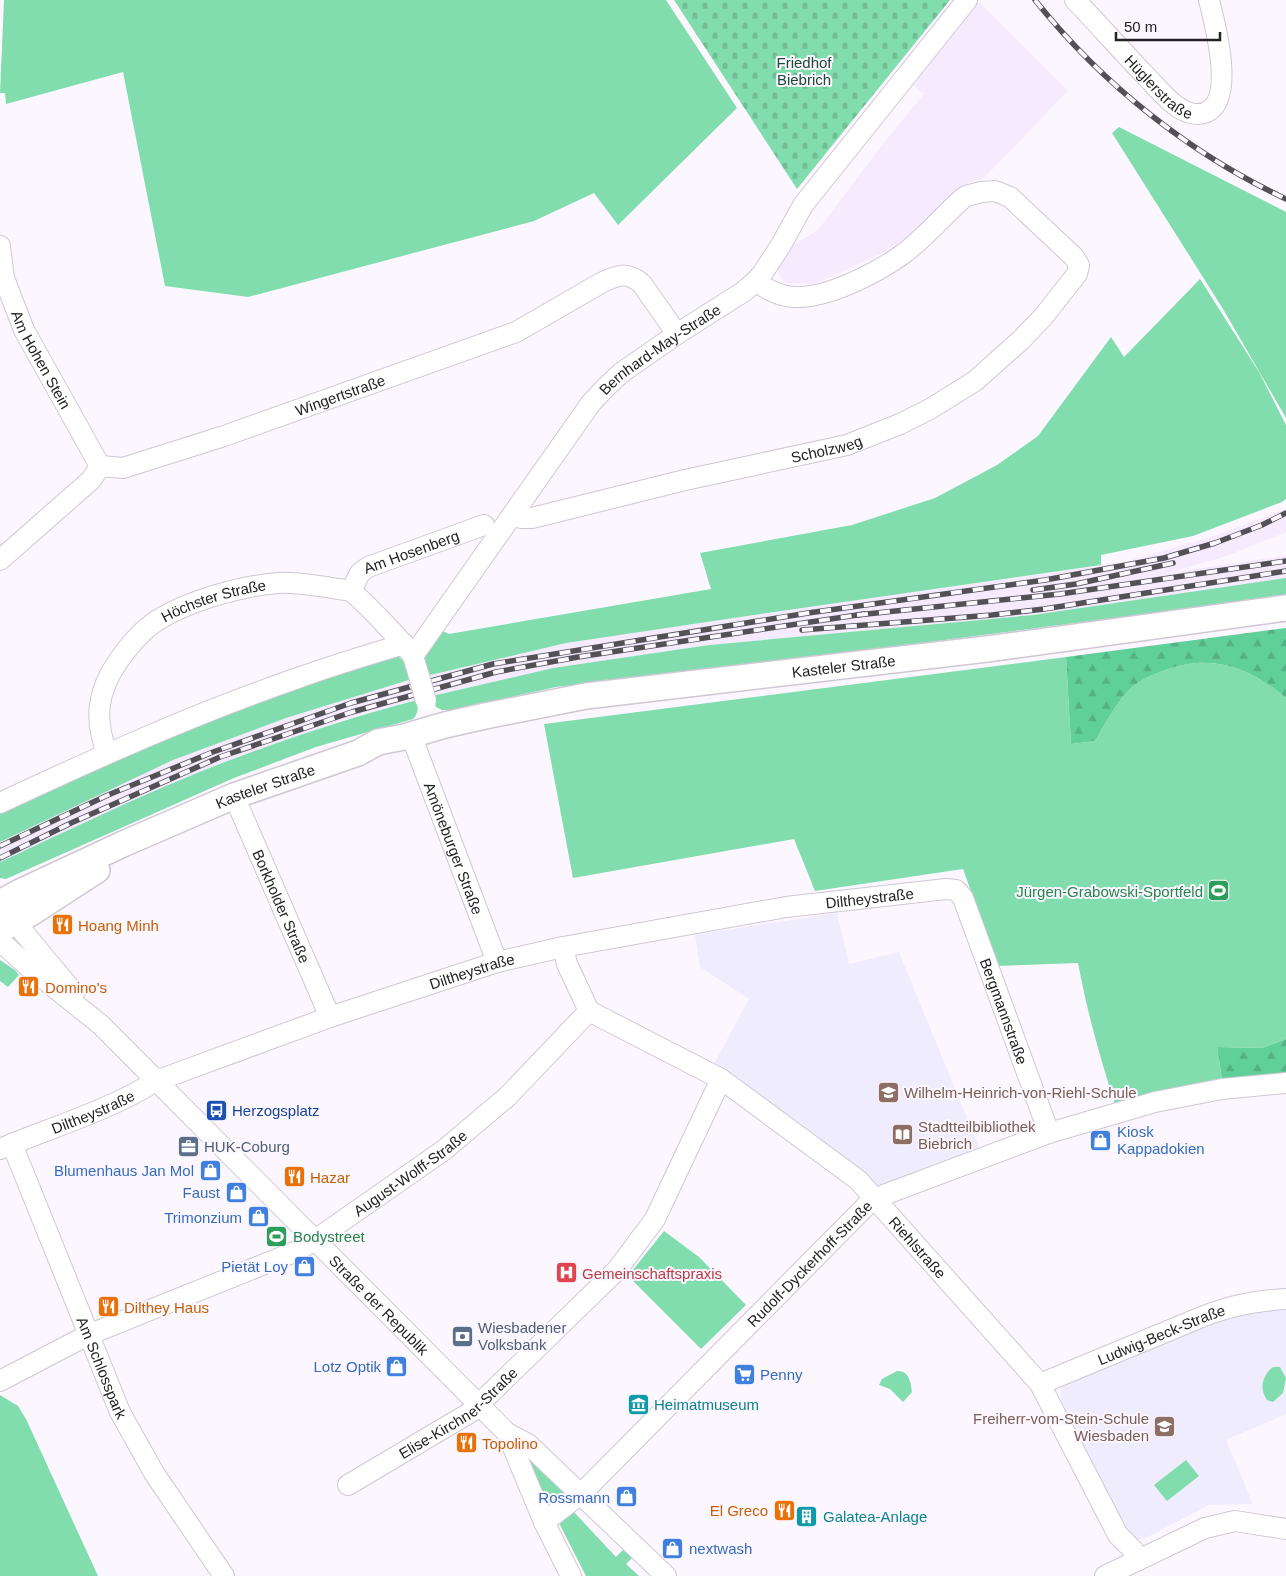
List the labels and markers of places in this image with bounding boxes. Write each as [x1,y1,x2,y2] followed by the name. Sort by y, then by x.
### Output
[1207,879,1231,903] sports icon: Jürgen-Grabowski-Sportfeld
[1016,883,1203,900] place label: Jürgen-Grabowski-Sportfeld
[50,913,74,937] restaurant icon: Hoang Minh
[78,917,159,934] place label: Hoang Minh
[17,975,41,999] restaurant icon: Domino's
[45,979,107,996] place label: Domino's
[876,1080,900,1104] school or university icon: Wilhelm-Heinrich-von-Riehl-Schule
[904,1084,1137,1101] place label: Wilhelm-Heinrich-von-Riehl-Schule
[204,1098,228,1122] bus stop icon: Herzogsplatz
[232,1102,320,1119] place label: Herzogsplatz
[918,1118,1036,1152] place label: Stadtteilbibliothek Biebrich
[890,1123,914,1147] library icon: Stadtteilbibliothek Biebrich
[1117,1123,1205,1157] place label: Kiosk Kappadokien
[1089,1128,1113,1152] shop icon: Kiosk Kappadokien
[176,1134,200,1158] office icon: HUK-Coburg
[204,1138,290,1155] place label: HUK-Coburg
[198,1158,222,1182] shop icon: Blumenhaus Jan Mol
[54,1162,194,1179] place label: Blumenhaus Jan Mol
[282,1165,306,1189] restaurant icon: Hazar
[310,1169,350,1186] place label: Hazar
[224,1180,248,1204] shop icon: Faust
[182,1184,221,1201] place label: Faust
[246,1205,270,1229] shop icon: Trimonzium
[164,1209,242,1226] place label: Trimonzium
[265,1224,289,1248] sports icon: Bodystreet
[293,1228,366,1245] place label: Bodystreet
[292,1254,316,1278] shop icon: Pietät Loy
[221,1258,288,1275] place label: Pietät Loy
[554,1261,578,1285] hospital icon: Gemeinschaftspraxis
[582,1265,722,1282] place label: Gemeinschaftspraxis
[96,1295,120,1319] restaurant icon: Dilthey Haus
[124,1299,209,1316] place label: Dilthey Haus
[478,1319,566,1353] place label: Wiesbadener Volksbank
[450,1324,474,1348] bank icon: Wiesbadener Volksbank
[385,1354,409,1378] shop icon: Lotz Optik
[313,1358,381,1375] place label: Lotz Optik
[732,1362,756,1386] supermarket icon: Penny
[760,1366,803,1383] place label: Penny
[626,1392,650,1416] museum icon: Heimatmuseum
[654,1396,759,1413] place label: Heimatmuseum
[973,1410,1149,1444] place label: Freiherr-vom-Stein-Schule Wiesbaden
[1153,1415,1177,1439] school or university icon: Freiherr-vom-Stein-Schule Wiesbaden
[454,1431,478,1455] restaurant icon: Topolino
[482,1435,538,1452] place label: Topolino
[614,1485,638,1509] shop icon: Rossmann
[538,1489,610,1506] place label: Rossmann
[772,1498,796,1522] restaurant icon: El Greco
[710,1502,768,1519] place label: El Greco
[795,1504,819,1528] building icon: Galatea-Anlage
[823,1508,927,1525] place label: Galatea-Anlage
[661,1536,685,1560] shop icon: nextwash
[689,1540,752,1557] place label: nextwash

